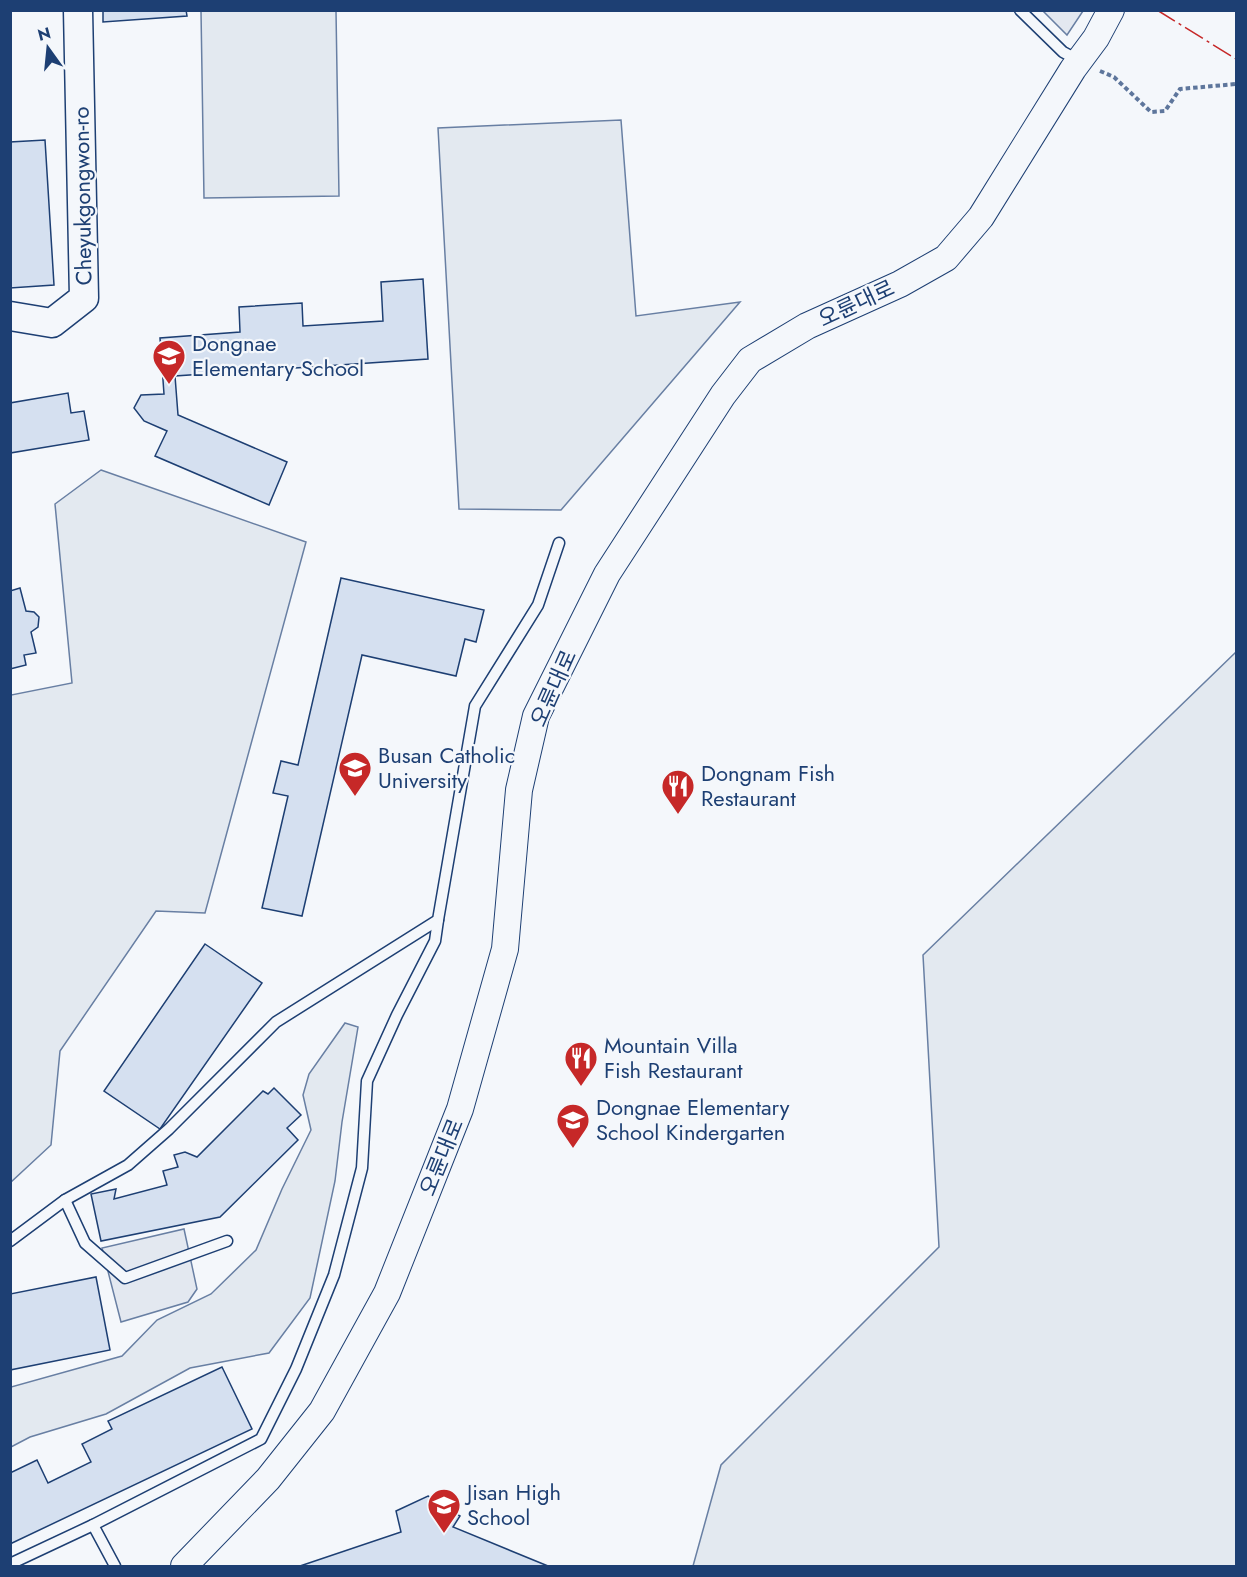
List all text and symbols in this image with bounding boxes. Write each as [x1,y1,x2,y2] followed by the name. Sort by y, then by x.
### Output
[18,18,78,78] north arrow
[35,21,53,47] text: N
[64,106,100,286] street label: Cheyukgongwon-ro
[813,271,899,335] street label: 오륜대로
[192,327,364,384] place label: Dongnae Elementary School
[151,338,187,385] school or university icon: Dongnae Elementary School
[522,645,584,731] street label: 오륜대로
[378,739,515,796] place label: Busan Catholic University
[337,750,373,797] school or university icon: Busan Catholic University
[701,757,835,814] place label: Dongnam Fish Restaurant
[660,768,696,815] restaurant icon: Dongnam Fish Restaurant
[604,1029,743,1086] place label: Mountain Villa Fish Restaurant
[563,1040,599,1087] restaurant icon: Mountain Villa Fish Restaurant
[596,1091,790,1148] place label: Dongnae Elementary School Kindergarten
[555,1102,591,1149] school or university icon: Dongnae Elementary School Kindergarten
[411,1113,471,1201] street label: 오륜대로
[464,1476,561,1533] place label: Jisan High School
[426,1487,462,1534] school or university icon: Jisan High School

